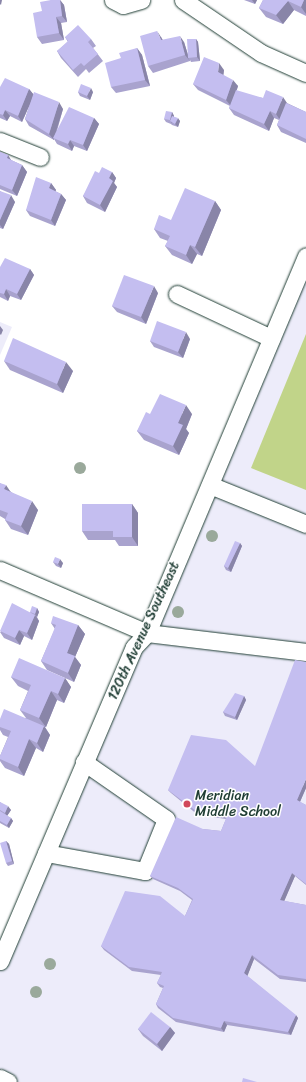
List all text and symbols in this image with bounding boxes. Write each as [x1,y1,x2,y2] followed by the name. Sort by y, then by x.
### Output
[105,559,183,703] street label: 120th Avenue Southeast
[195,788,281,820] place label: Meridian Middle School
[182,799,192,809] marker: Meridian Middle School

